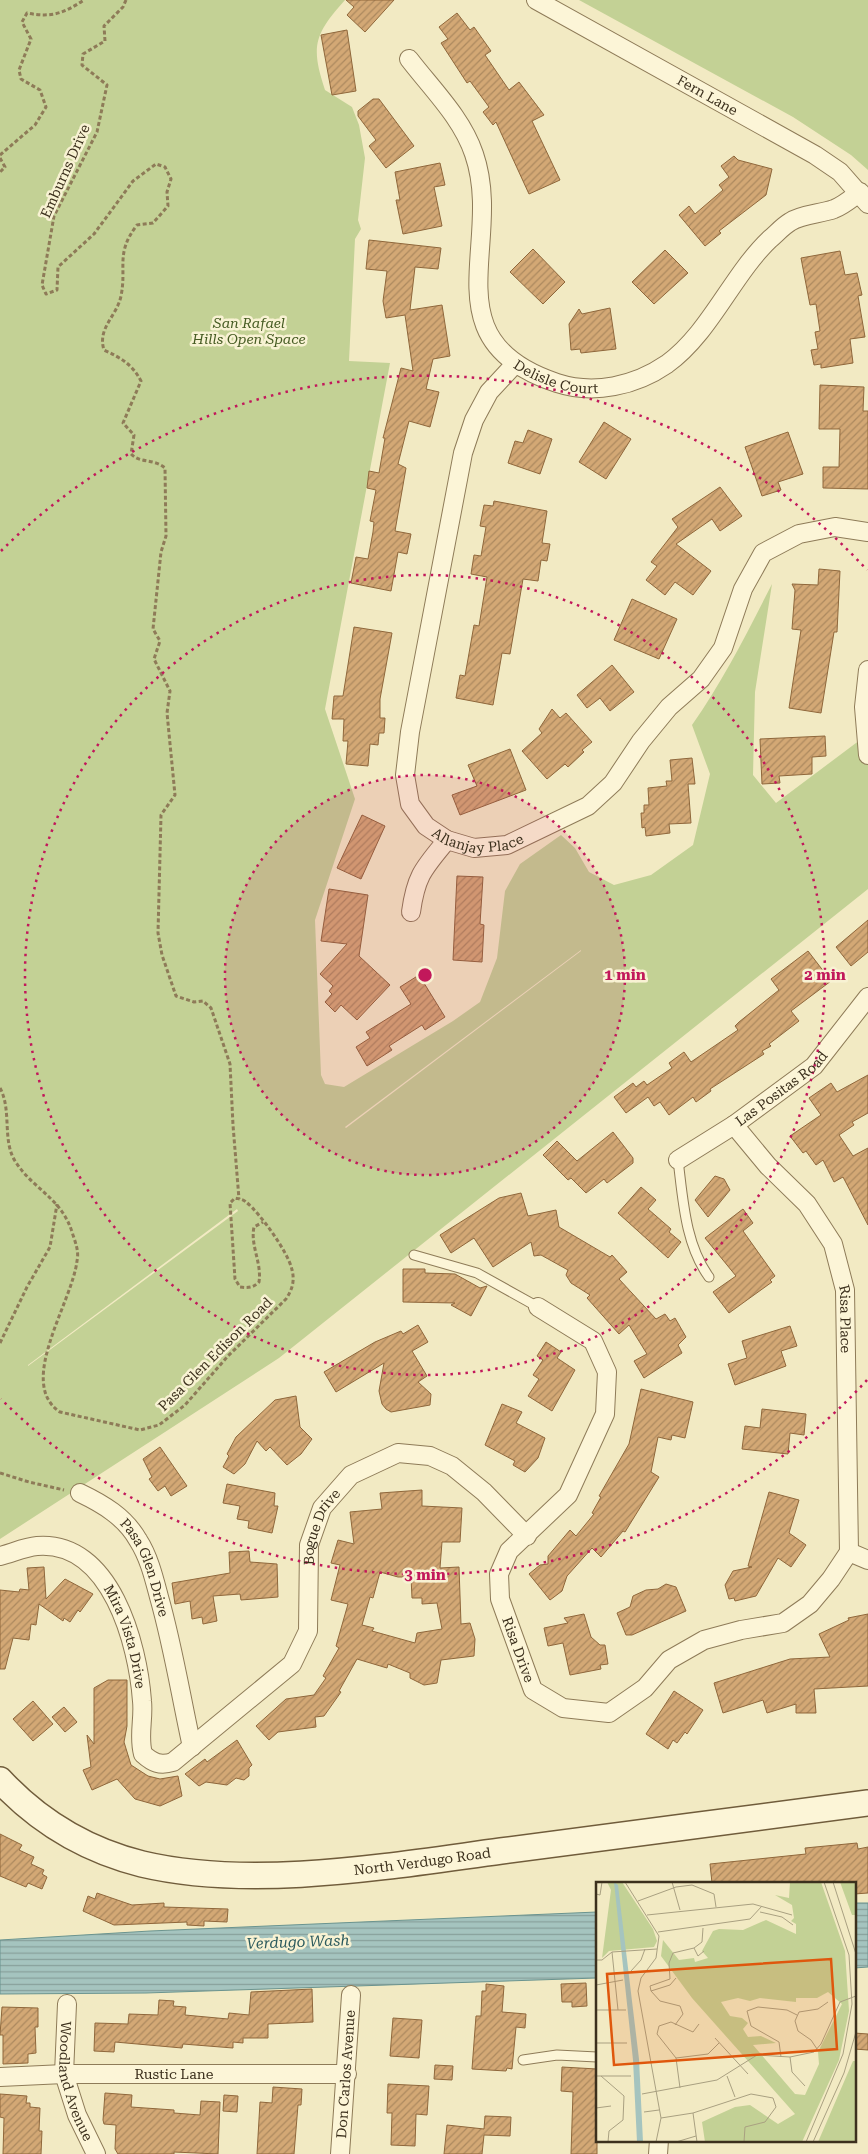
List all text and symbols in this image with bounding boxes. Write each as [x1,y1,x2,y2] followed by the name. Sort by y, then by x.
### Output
[674,72,741,119] street label: Fern Lane
[37,121,93,220] street label: Emburns Drive
[191,315,306,347] park label: San Rafael Hills Open Space
[511,356,599,396] street label: Delisle Court
[429,824,526,857] street label: Allanjay Place
[416,966,434,984] centre of rings
[604,966,646,984] text: 1 min
[804,966,846,984] text: 2 min
[732,1048,831,1129] street label: Las Positas Road
[836,1283,854,1354] street label: Risa Place
[155,1294,275,1414] street label: Pasa Glen Edison Road
[301,1485,343,1565] street label: Bogue Drive
[117,1515,172,1619] street label: Pasa Glen Drive
[404,1566,446,1584] text: 3 min
[101,1582,149,1690] street label: Mira Vista Drive
[499,1615,538,1685] street label: Risa Drive
[353,1844,492,1878] street label: North Verdugo Road
[596,1882,856,2142] inset map
[246,1931,350,1953] water label: Verdugo Wash
[333,2009,358,2139] street label: Don Carlos Avenue
[56,2021,96,2144] street label: Woodland Avenue
[134,2066,214,2082] street label: Rustic Lane

